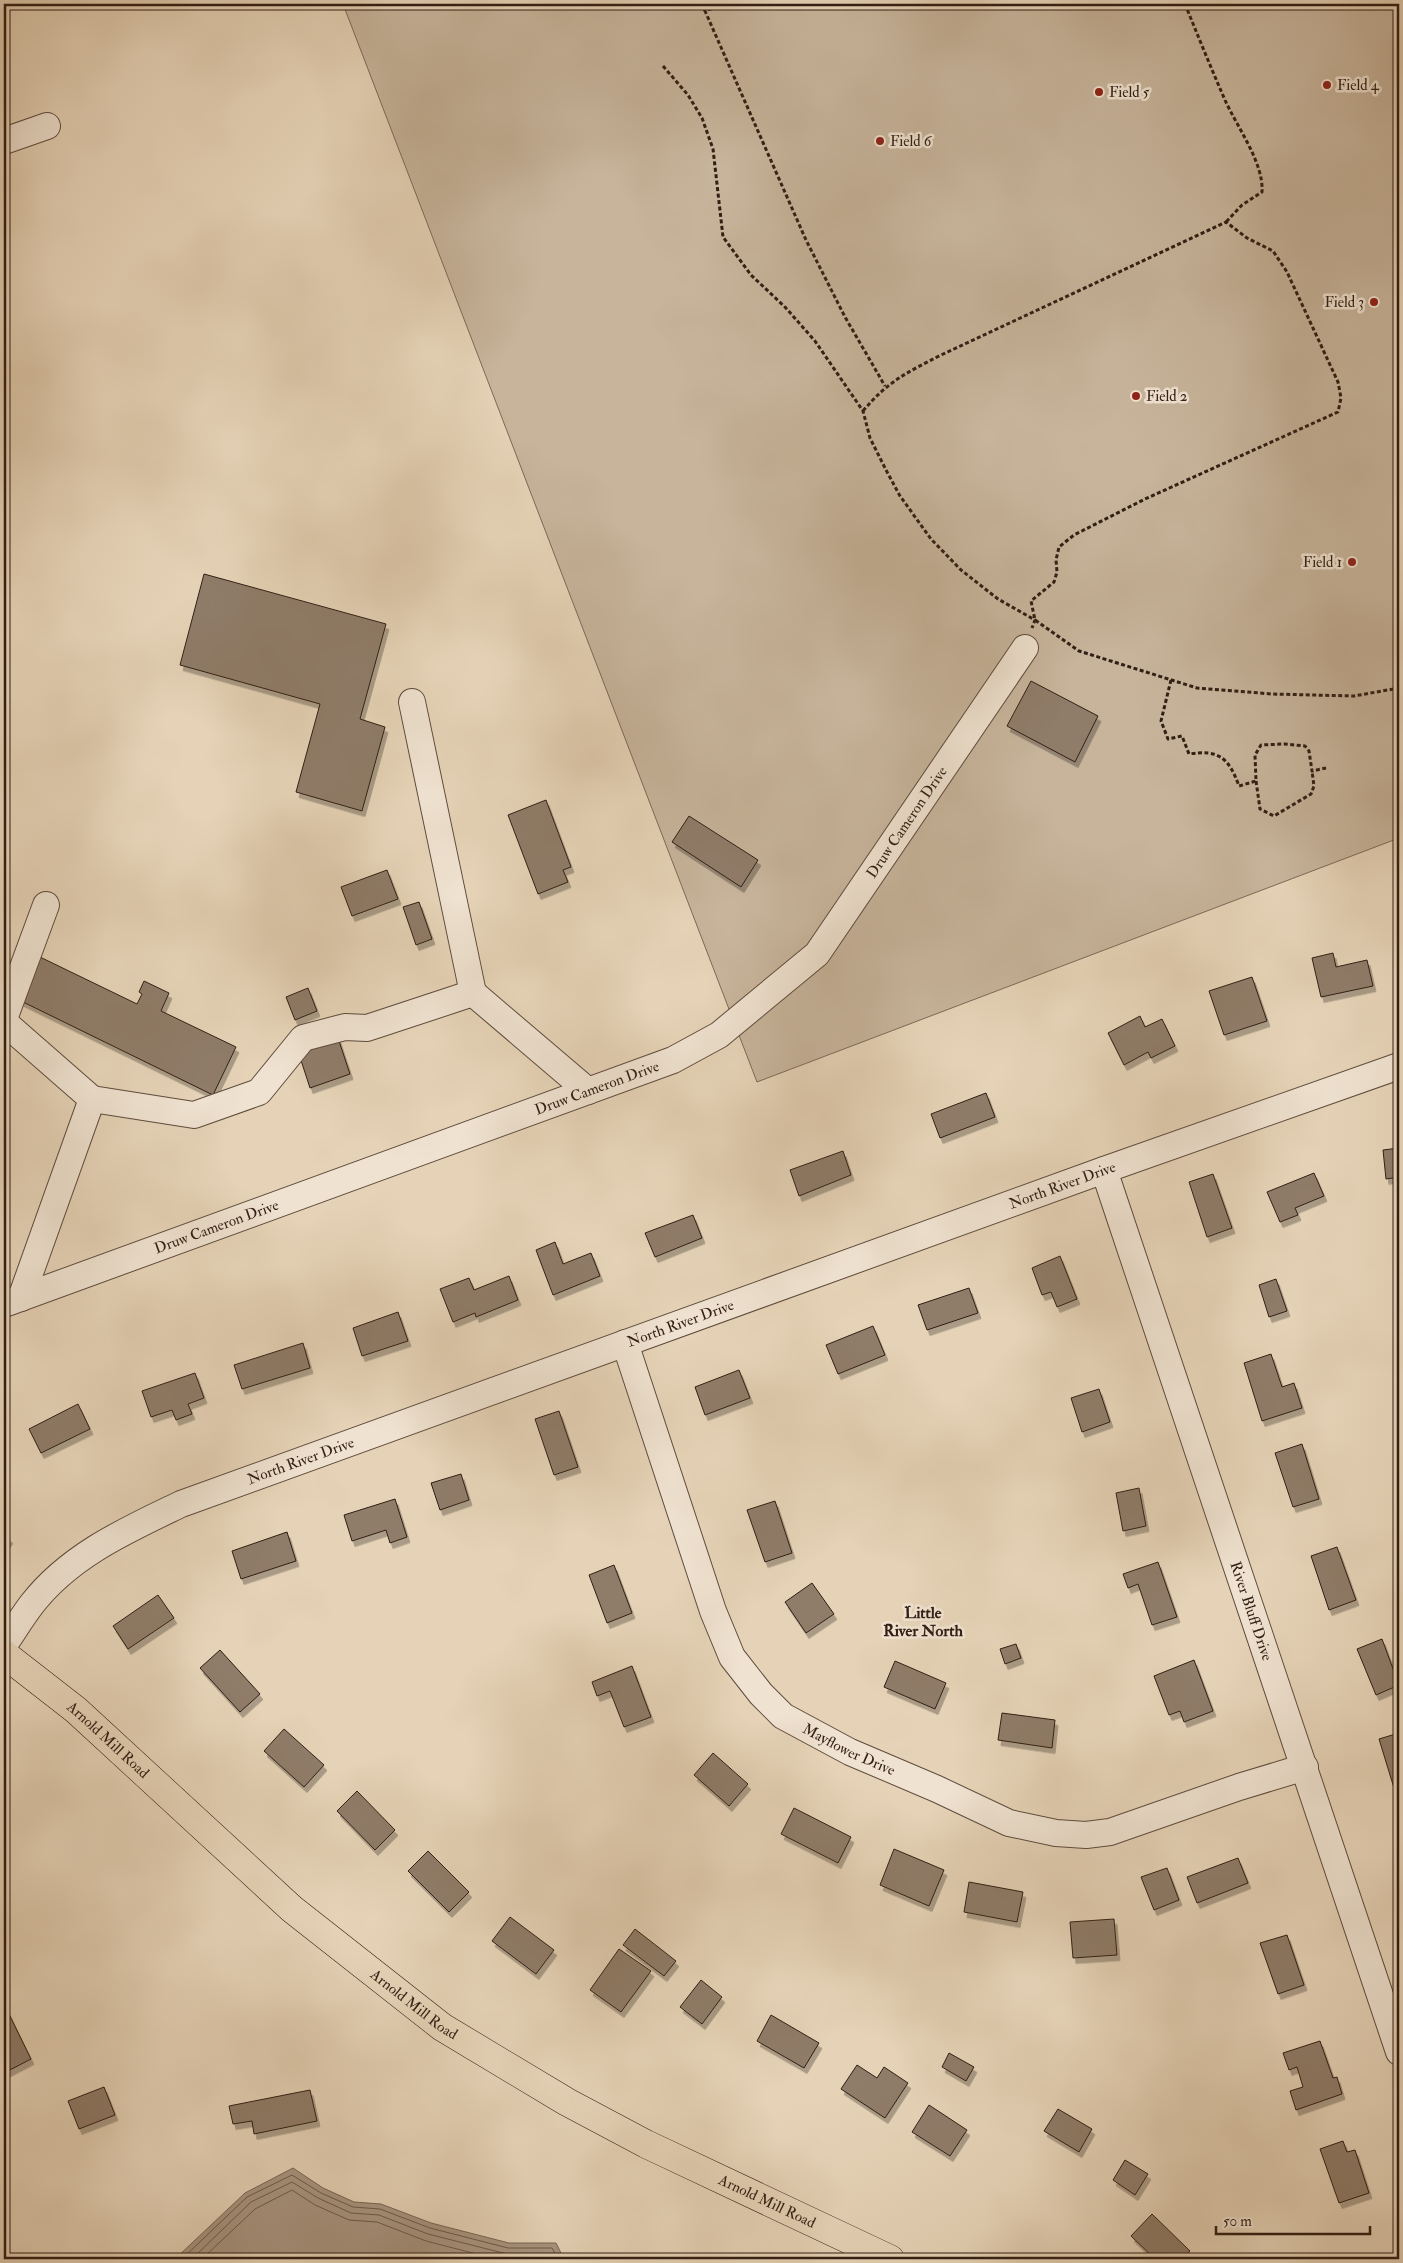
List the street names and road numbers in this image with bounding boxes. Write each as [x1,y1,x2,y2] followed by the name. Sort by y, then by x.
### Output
[862,763,952,882] street label: Druw Cameron Drive
[532,1057,662,1120] street label: Druw Cameron Drive
[1006,1158,1118,1214] street label: North River Drive
[152,1196,281,1258] street label: Druw Cameron Drive
[625,1296,737,1352] street label: North River Drive
[245,1433,357,1489] street label: North River Drive
[1226,1559,1276,1663] street label: River Bluff Drive
[62,1697,153,1783] street label: Arnold Mill Road
[799,1719,898,1780] street label: Mayflower Drive
[366,1965,462,2045] street label: Arnold Mill Road
[714,2170,819,2233] street label: Arnold Mill Road

